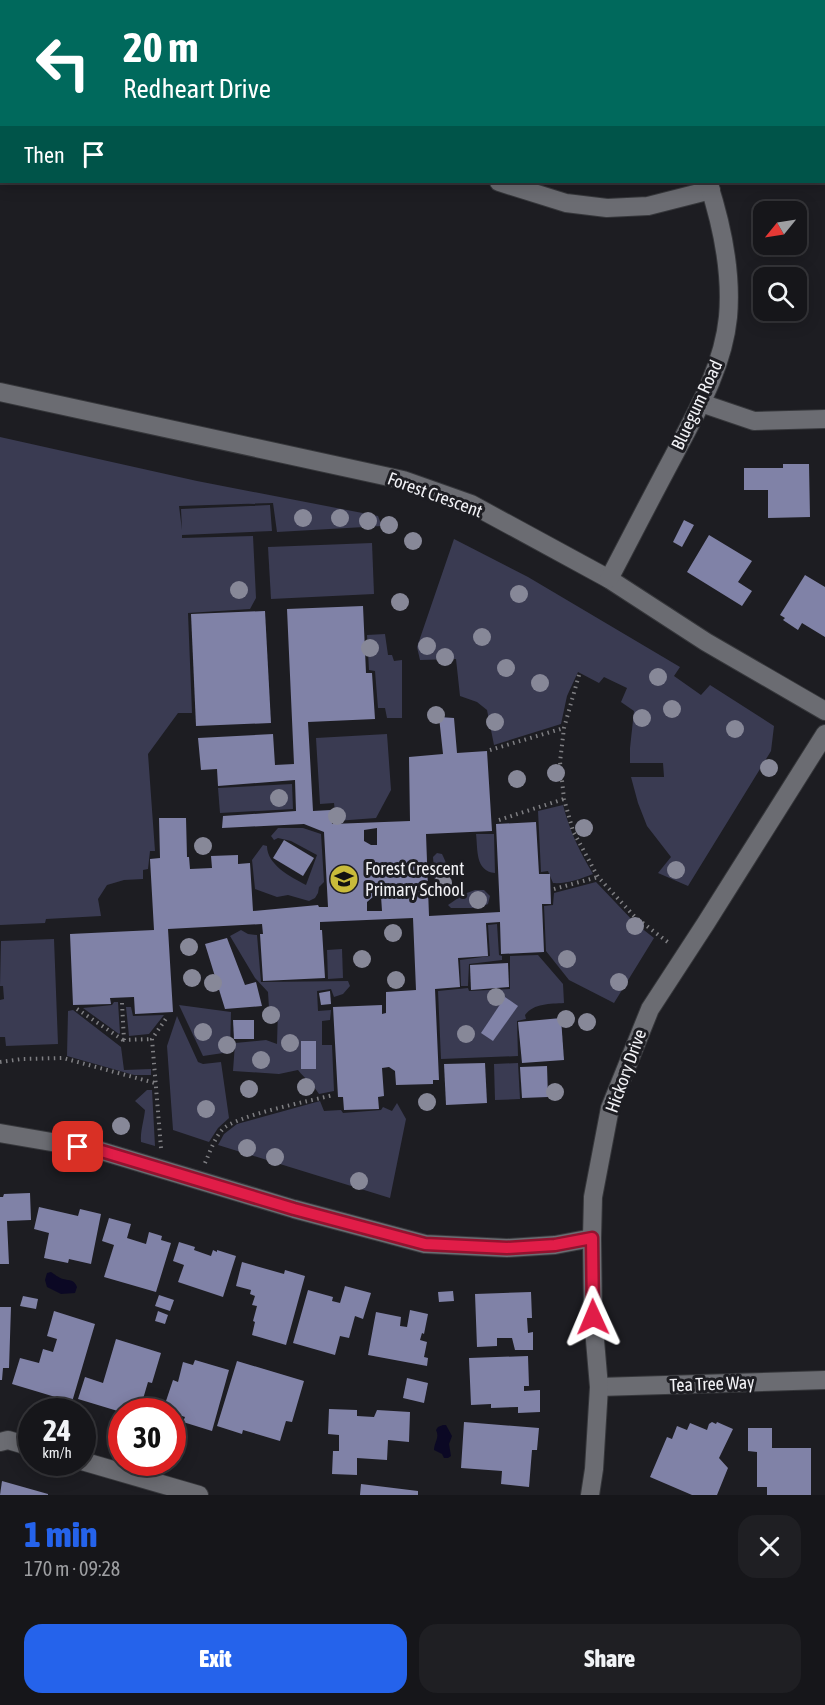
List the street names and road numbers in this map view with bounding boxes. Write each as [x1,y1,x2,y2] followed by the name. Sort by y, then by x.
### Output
[667,357,726,453] street label: Bluegum Road
[385,468,486,521] street label: Forest Crescent
[601,1026,650,1115] street label: Hickory Drive
[669,1372,755,1395] street label: Tea Tree Way

